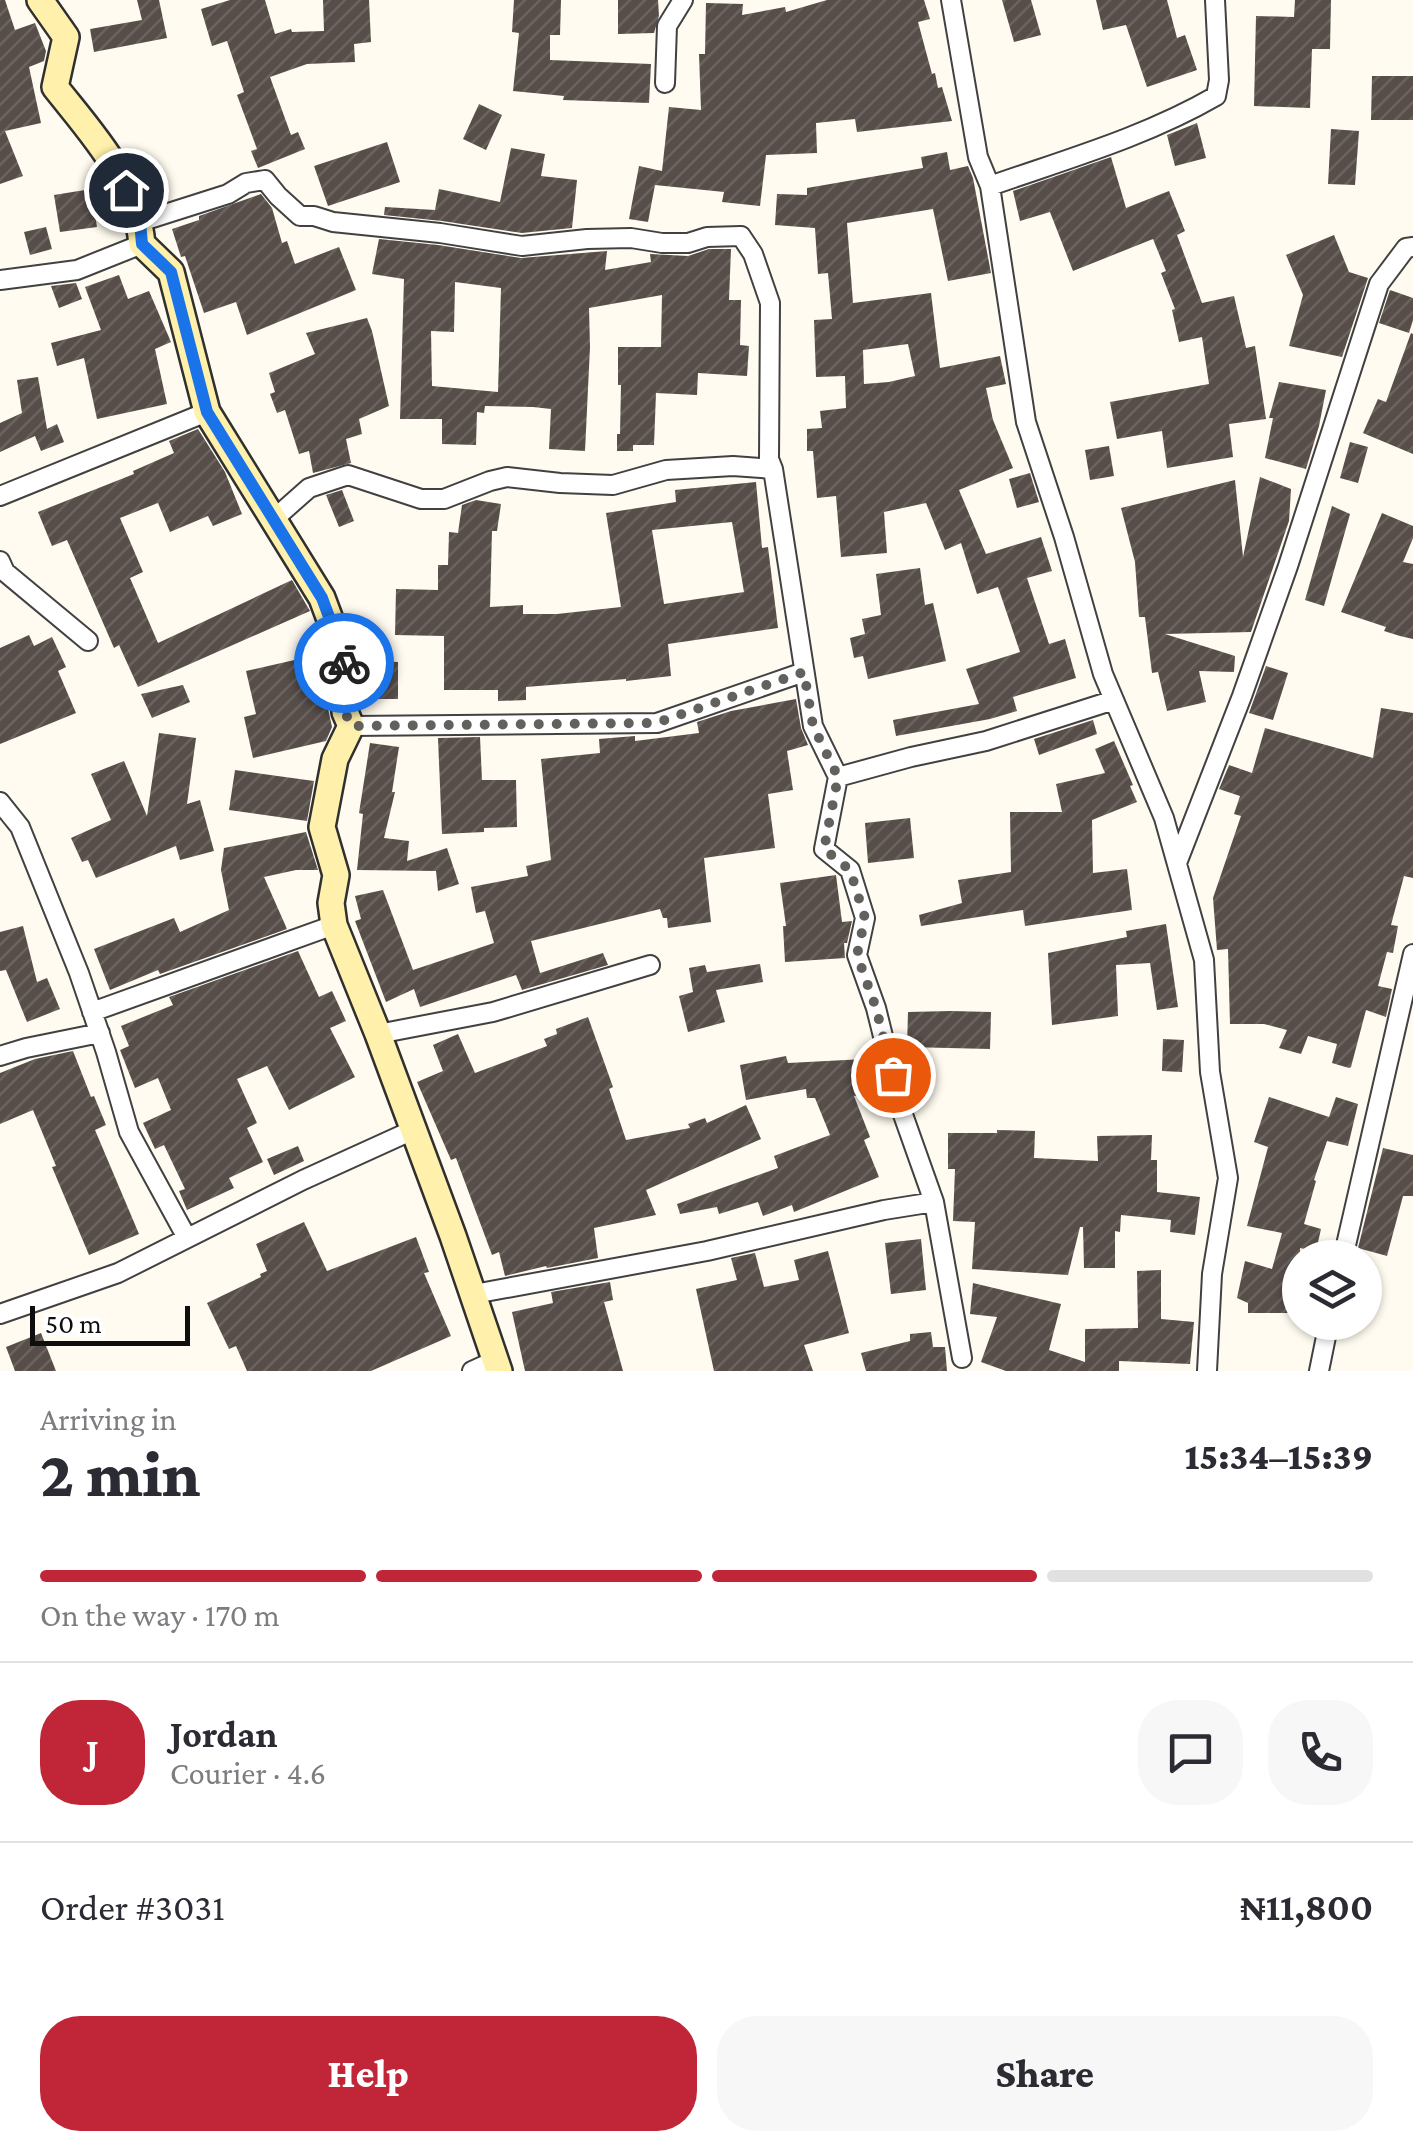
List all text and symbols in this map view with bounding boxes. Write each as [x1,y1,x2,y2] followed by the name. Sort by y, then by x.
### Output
[84,148,169,233] pin
[99,163,154,218] icon: home
[294,613,394,713] courier
[317,636,372,691] icon: bike
[851,1033,936,1118] pin
[866,1048,921,1103] icon: bag
[1282,1240,1382,1340] map controls
[1282,1240,1382,1340] button: layers
[30,1301,190,1346] scale bar
[45,1308,102,1339] text: 50 m
[40,1401,177,1437] text: Arriving in
[1184,1435,1373,1477] text: 15:34–15:39
[40,1438,201,1510] text: 2 min
[40,1597,280,1633] text: On the way · 170 m
[1138,1700,1243,1805] button: chat
[1268,1700,1373,1805] button: phone
[170,1713,278,1755] text: Jordan
[86,1731,99,1773] text: J
[170,1755,326,1791] text: Courier · 4.6
[40,1886,225,1928] text: Order #3031
[1240,1886,1373,1928] text: ₦11,800
[40,2016,697,2131] button: Help
[717,2016,1373,2131] button: Share

